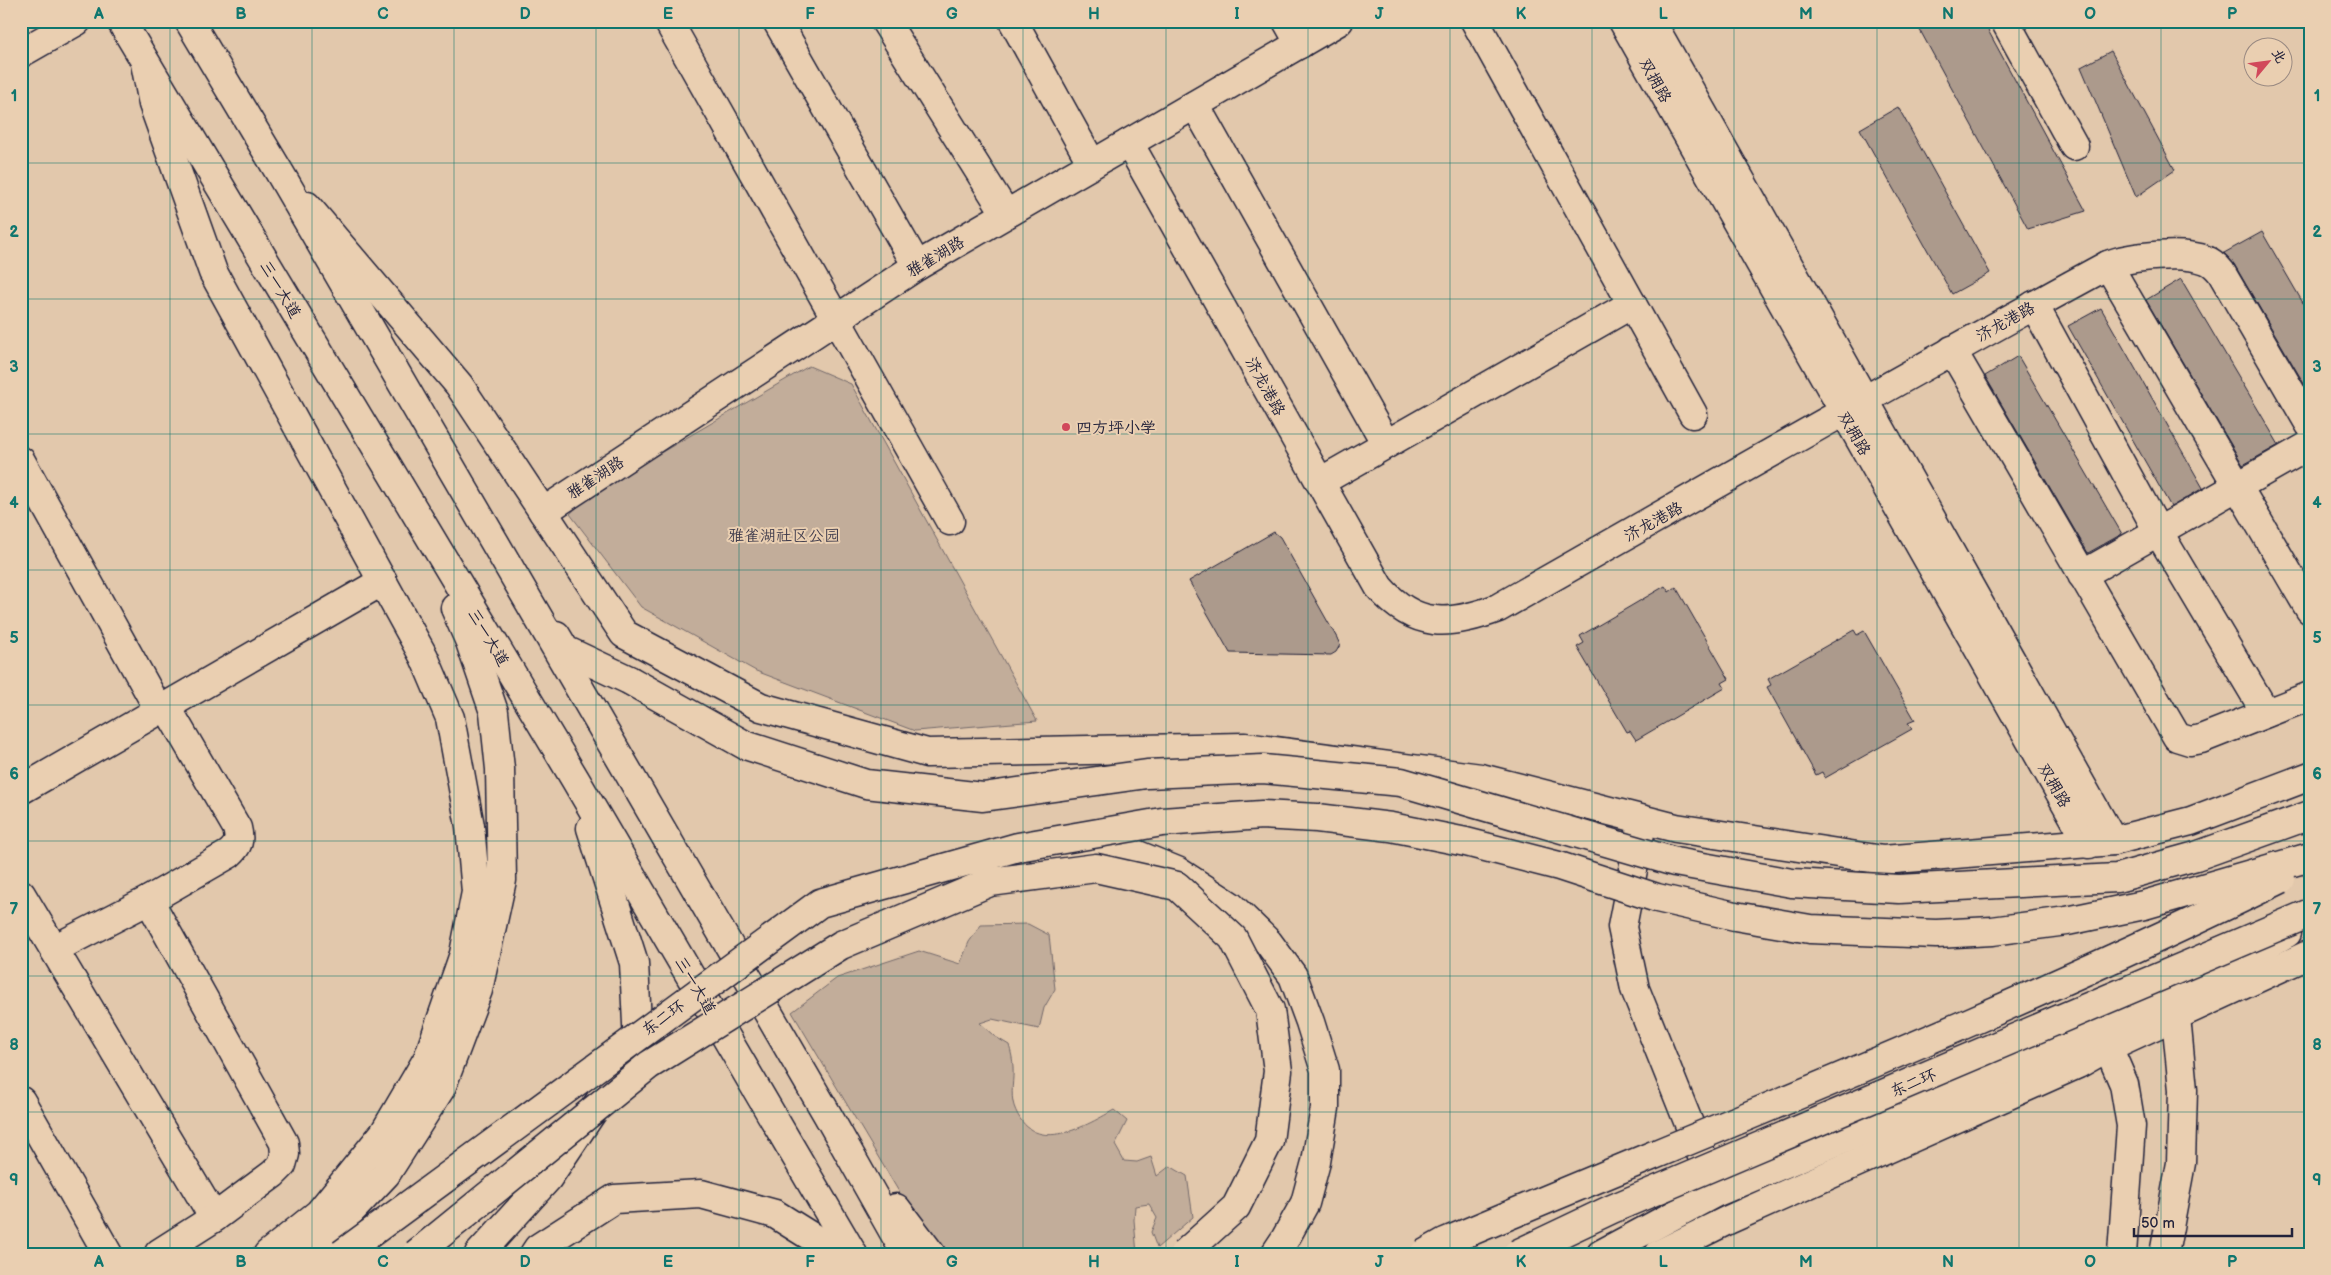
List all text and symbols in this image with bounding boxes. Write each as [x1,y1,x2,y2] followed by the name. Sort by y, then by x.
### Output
[93,5,104,24] text: A
[235,5,247,24] text: B
[377,5,389,24] text: C
[519,5,531,24] text: D
[663,5,673,24] text: E
[805,5,815,24] text: F
[946,5,958,24] text: G
[1088,5,1100,24] text: H
[1234,5,1240,24] text: I
[1375,5,1384,24] text: J
[1516,5,1527,24] text: K
[1658,5,1668,24] text: L
[1799,5,1813,24] text: M
[1942,5,1954,24] text: N
[2084,5,2096,24] text: O
[2227,5,2237,24] text: P
[2244,38,2294,88] north arrow
[2268,46,2290,66] text: 北
[1635,55,1675,106] street label: 双拥路
[11,87,17,106] text: 1
[2314,87,2320,106] text: 1
[9,223,19,242] text: 2
[2312,223,2322,242] text: 2
[903,233,968,282] street label: 雅雀湖路
[255,257,304,322] street label: 三一大道
[1973,298,2038,346] street label: 济龙港路
[1241,354,1289,419] street label: 济龙港路
[9,358,19,377] text: 3
[2312,358,2322,377] text: 3
[1833,408,1874,459] street label: 双拥路
[1076,419,1156,438] place label: 四方坪小学
[1060,421,1072,433] marker: 四方坪小学
[564,453,628,504] street label: 雅雀湖路
[9,494,19,513] text: 4
[2312,494,2322,513] text: 4
[1621,498,1686,546] street label: 济龙港路
[728,527,840,546] park label: 雅雀湖社区公园
[463,605,512,670] street label: 三一大道
[9,629,19,648] text: 5
[2312,629,2322,648] text: 5
[2033,760,2074,811] street label: 双拥路
[9,765,19,784] text: 6
[2312,765,2322,784] text: 6
[10,900,19,919] text: 7
[2313,900,2322,919] text: 7
[670,953,719,1018] street label: 三一大道
[639,996,689,1040] street label: 东二环
[9,1036,19,1055] text: 8
[2312,1036,2322,1055] text: 8
[1888,1065,1939,1102] street label: 东二环
[9,1171,19,1190] text: 9
[2312,1171,2322,1190] text: 9
[2134,1205,2291,1237] scale bar
[2141,1214,2175,1233] text: 50 m
[93,1253,104,1272] text: A
[235,1253,247,1272] text: B
[377,1253,389,1272] text: C
[519,1253,531,1272] text: D
[663,1253,673,1272] text: E
[805,1253,815,1272] text: F
[946,1253,958,1272] text: G
[1088,1253,1100,1272] text: H
[1234,1253,1240,1272] text: I
[1375,1253,1384,1272] text: J
[1516,1253,1527,1272] text: K
[1658,1253,1668,1272] text: L
[1799,1253,1813,1272] text: M
[1942,1253,1954,1272] text: N
[2084,1253,2096,1272] text: O
[2227,1253,2237,1272] text: P

